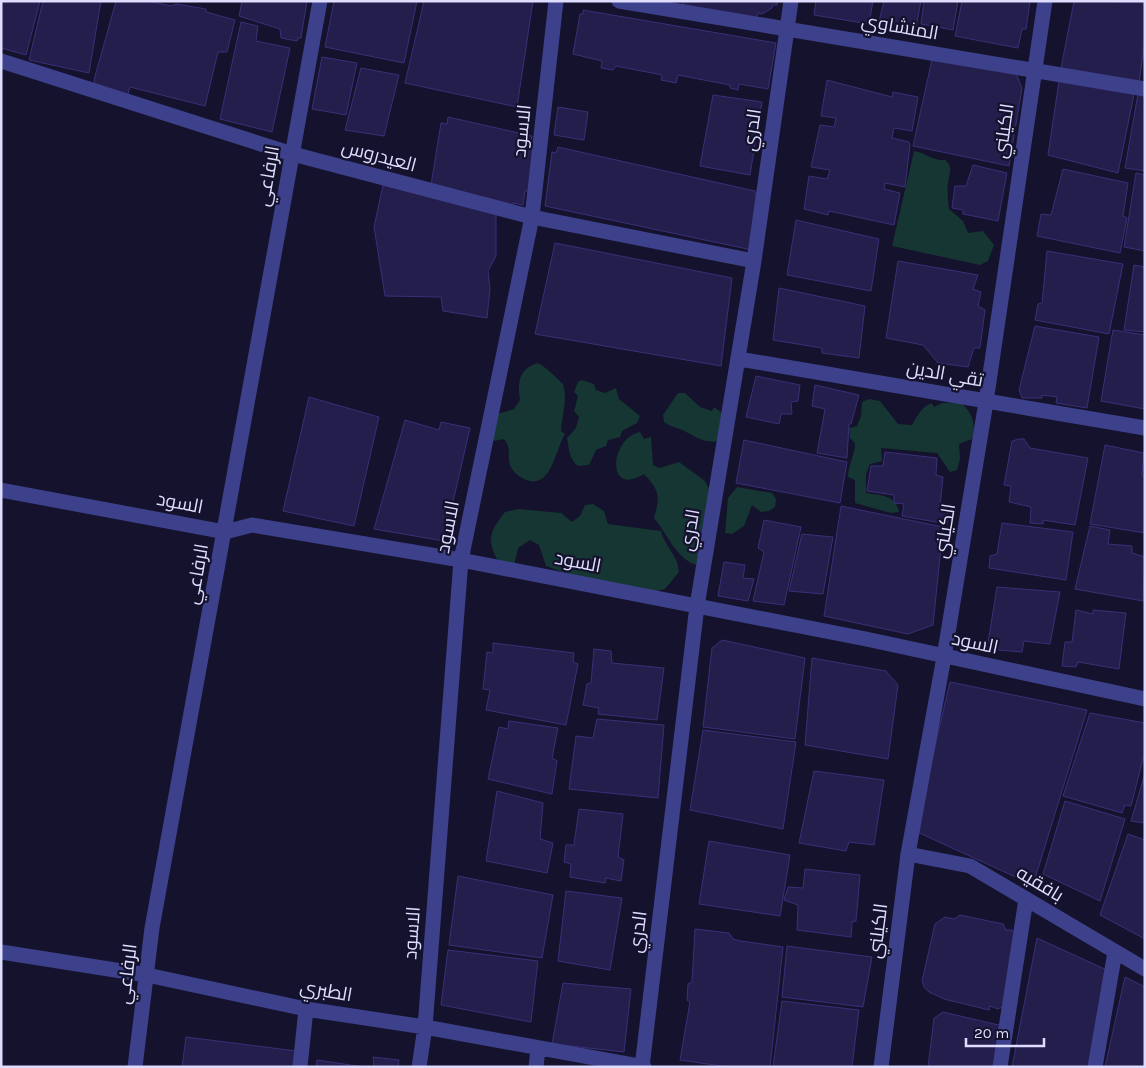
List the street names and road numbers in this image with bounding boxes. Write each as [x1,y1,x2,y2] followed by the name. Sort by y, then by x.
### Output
[859,9,940,48] street label: المنشاوي
[989,102,1022,160] street label: الكيلني
[508,103,536,159] street label: الاسود
[738,107,769,153] street label: الدري
[339,135,419,177] street label: العيدروس
[252,144,287,209] street label: الرفاعي
[904,356,985,395] street label: تقي الدين
[155,488,205,518] street label: السود
[432,499,464,555] street label: الاسود
[930,502,963,561] street label: الكيلني
[675,507,707,553] street label: الدري
[181,542,216,607] street label: الرفاعي
[553,547,603,577] street label: السود
[950,627,1000,659] street label: السود
[1013,861,1067,907] street label: بافقيه
[864,902,895,960] street label: الكيلني
[399,906,425,960] street label: الاسود
[624,910,654,955] street label: الدري
[112,942,145,1006] street label: الرفاعي
[298,976,354,1009] street label: الطبري

